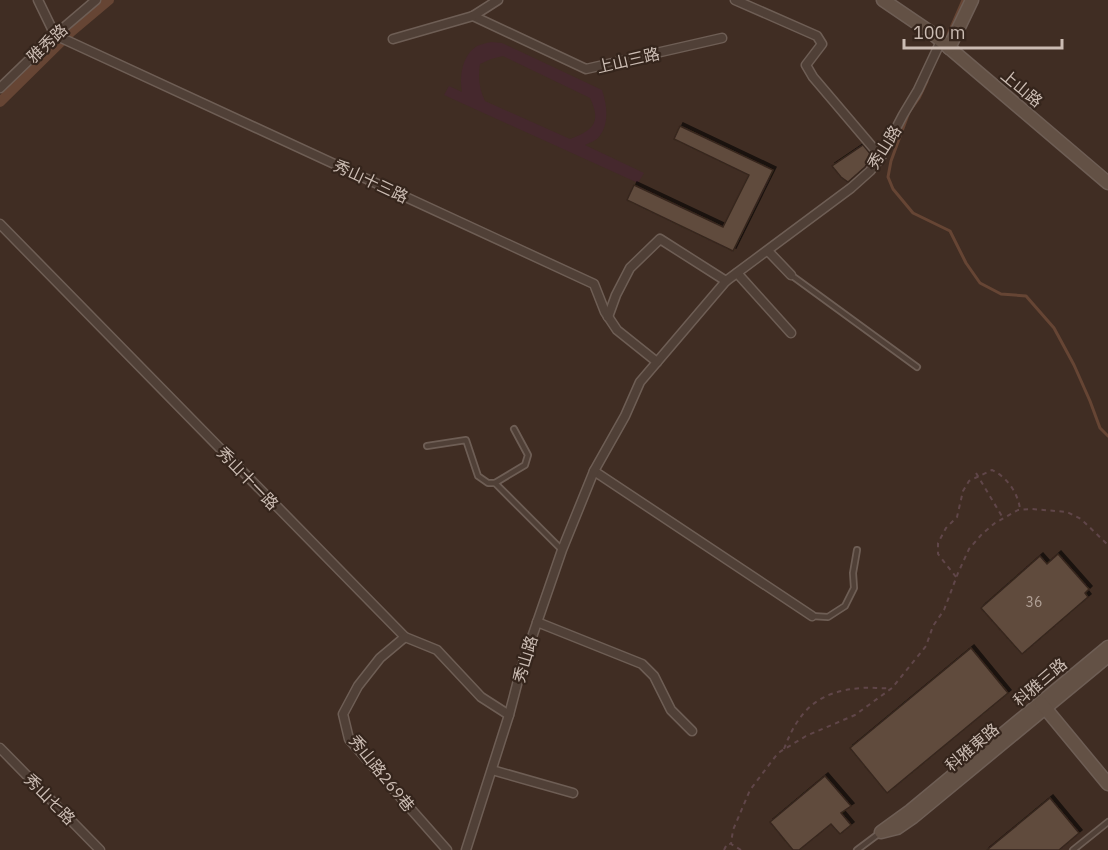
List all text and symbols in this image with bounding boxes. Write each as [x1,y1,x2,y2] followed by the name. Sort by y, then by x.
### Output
[904,12,1062,50] scale bar
[23,19,71,67] street label: 雅秀路
[913,21,965,44] text: 100 m
[595,43,661,77] street label: 上山三路
[997,65,1047,111] street label: 上山路
[863,121,905,173] street label: 秀山路
[331,155,411,207] street label: 秀山十三路
[213,442,283,514] street label: 秀山十一路
[1026,593,1042,611] house number: 36
[508,633,542,685] street label: 秀山路
[1009,654,1071,710] street label: 科雅三路
[941,719,1003,775] street label: 科雅東路
[345,731,419,815] street label: 秀山路269巷
[20,769,80,829] street label: 秀山七路

